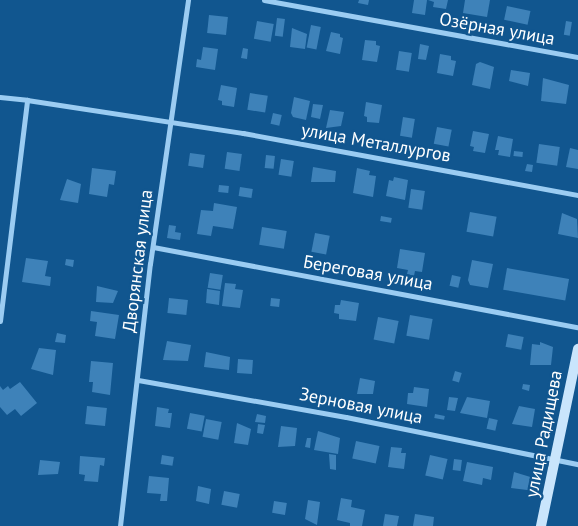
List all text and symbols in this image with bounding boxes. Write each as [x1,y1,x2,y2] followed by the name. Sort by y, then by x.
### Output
[438,8,556,50] street label: Озёрная улица
[300,119,452,167] street label: улица Металлургов
[119,188,157,334] street label: Дворянская улица
[302,251,434,295] street label: Береговая улица
[521,369,567,499] street label: улица Радищева
[298,383,424,429] street label: Зерновая улица

